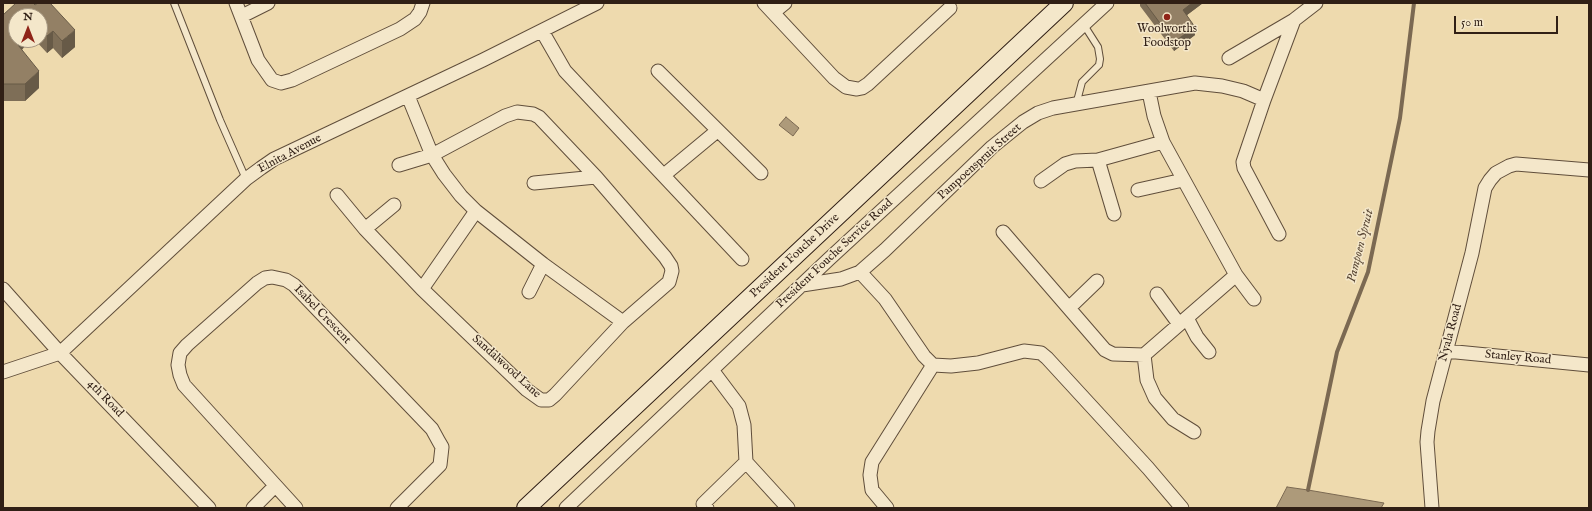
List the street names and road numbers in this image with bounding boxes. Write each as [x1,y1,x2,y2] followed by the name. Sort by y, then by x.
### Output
[935,121,1025,203] street label: Pampoenspruit Street
[256,131,324,177] street label: Elnita Avenue
[774,196,896,312] street label: President Fouche Service Road
[747,211,843,301] street label: President Fouche Drive
[290,283,354,347] street label: Isabel Crescent
[1436,302,1466,364] street label: Nyala Road
[469,332,543,402] street label: Sandalwood Lane
[1484,348,1552,368] street label: Stanley Road
[84,377,126,421] street label: 4th Road

